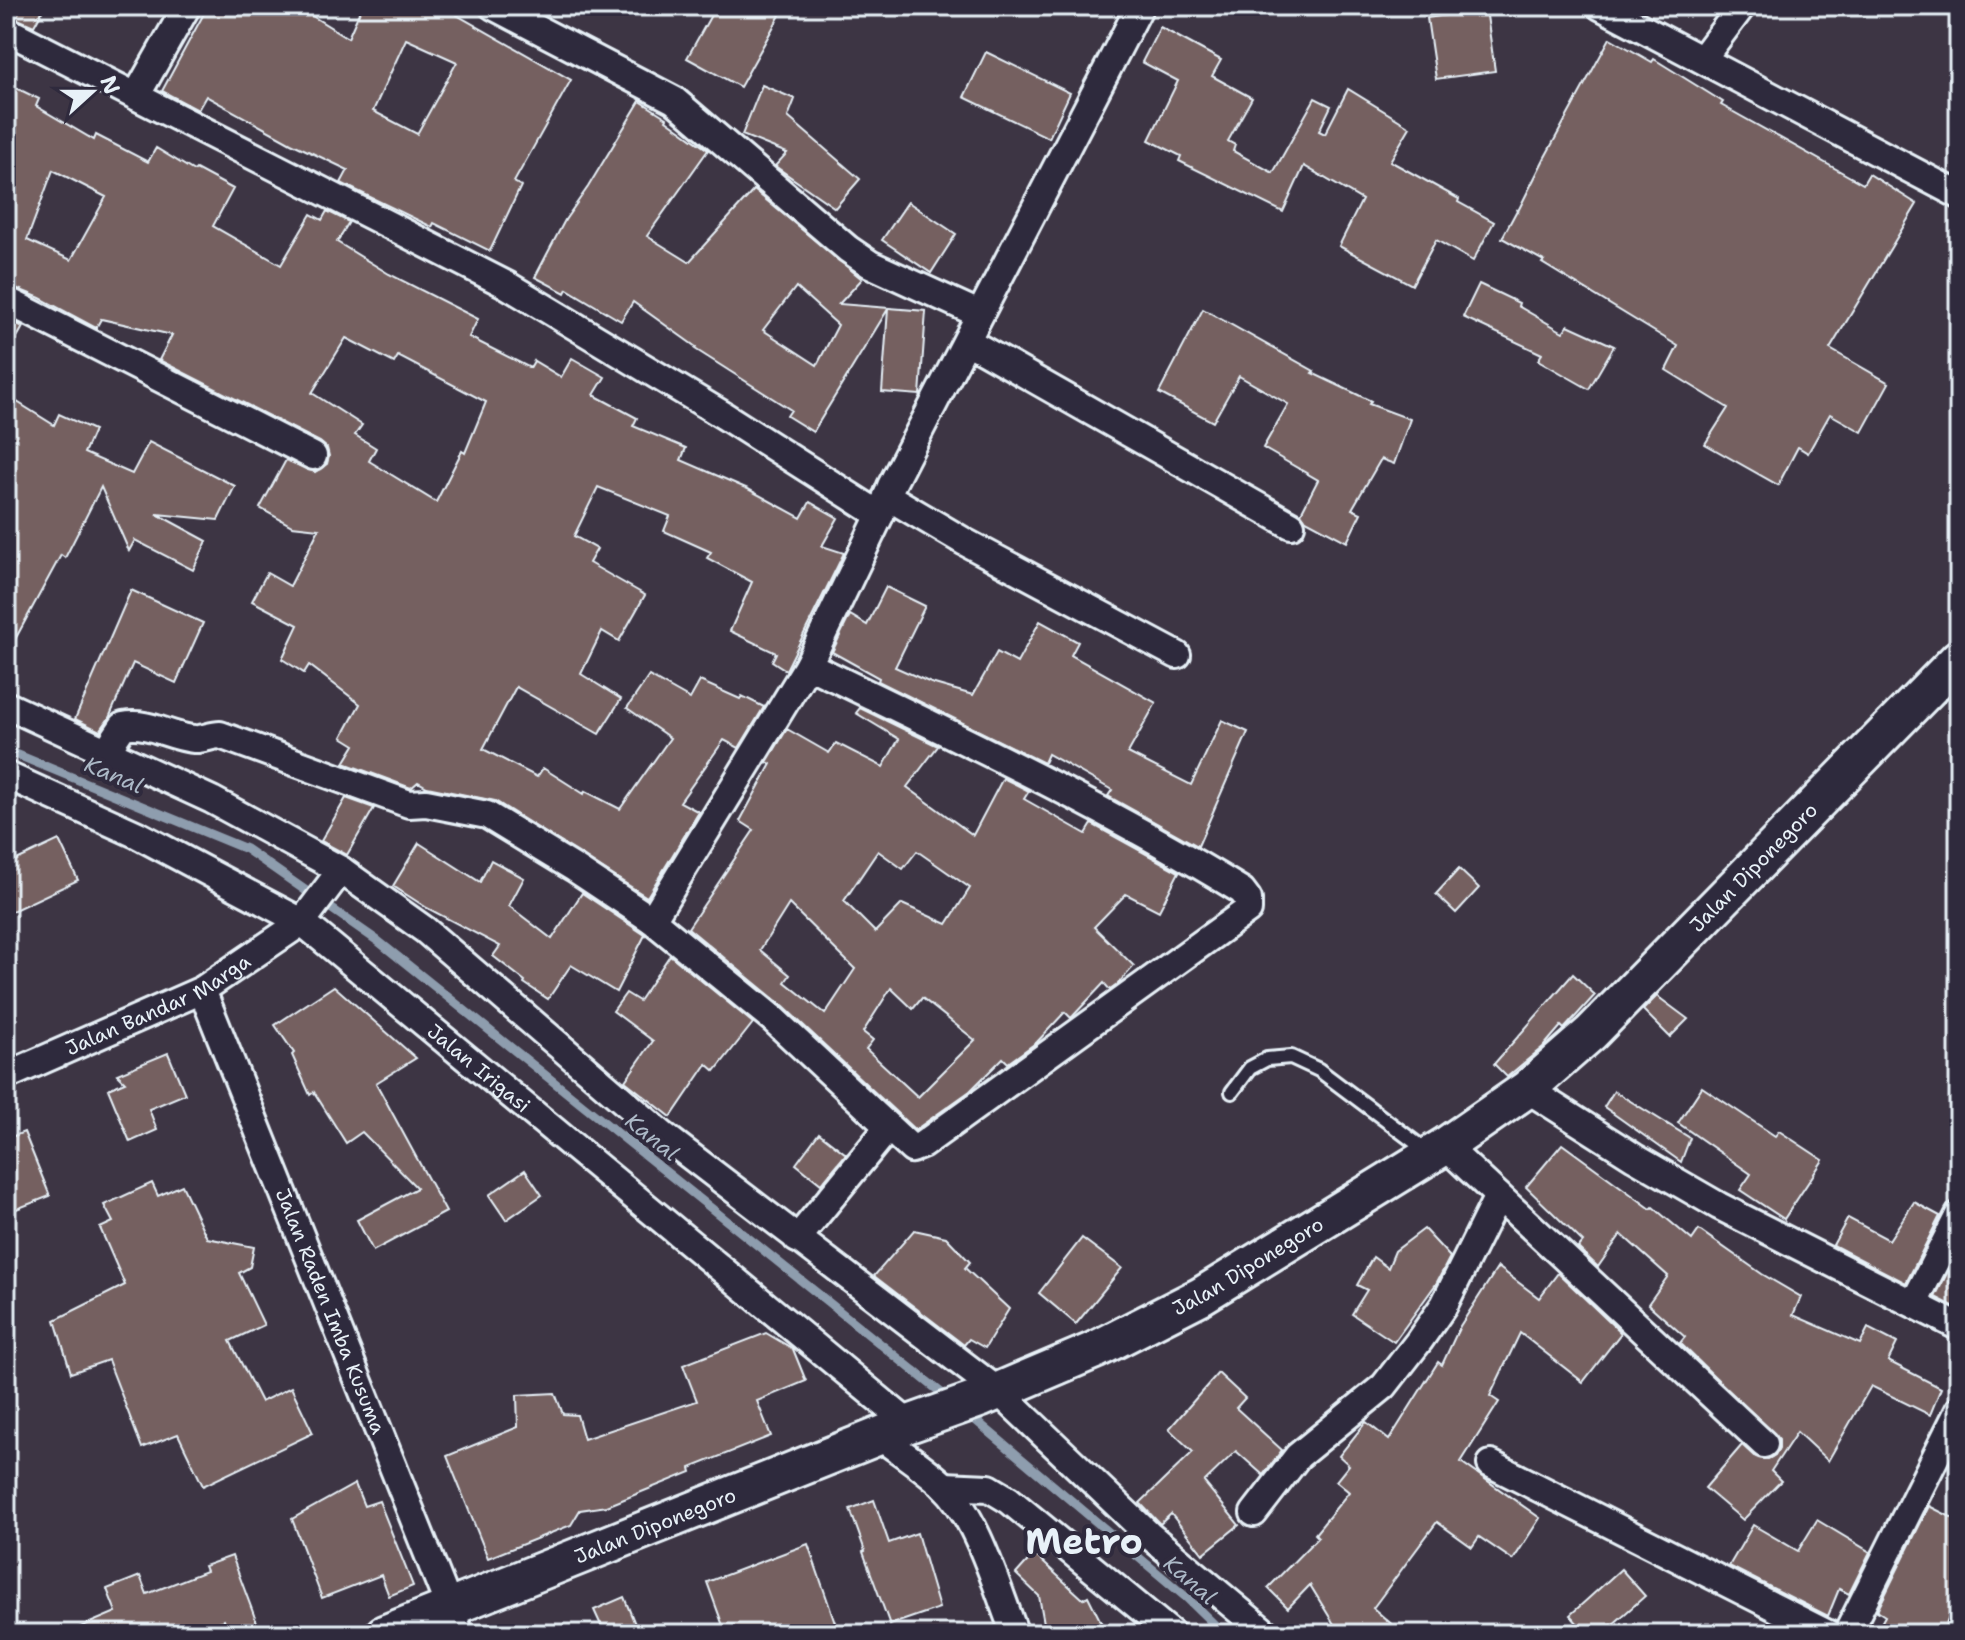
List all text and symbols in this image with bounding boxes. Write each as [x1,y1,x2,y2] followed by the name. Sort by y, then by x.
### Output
[52,52,132,132] north arrow
[94,72,127,98] text: N
[80,750,148,800] water label: Kanal
[1684,797,1823,938] street label: Jalan Diponegoro
[61,948,256,1061] street label: Jalan Bandar Marga
[422,1018,536,1118] street label: Jalan Irigasi
[619,1106,685,1168] water label: Kanal
[270,1184,392,1438] street label: Jalan Raden Imba Kusuma
[1168,1211,1328,1321] street label: Jalan Diponegoro
[571,1482,740,1570] street label: Jalan Diponegoro
[1025,1517,1143,1566] district label: Metro
[1157,1549,1223,1611] water label: Kanal

